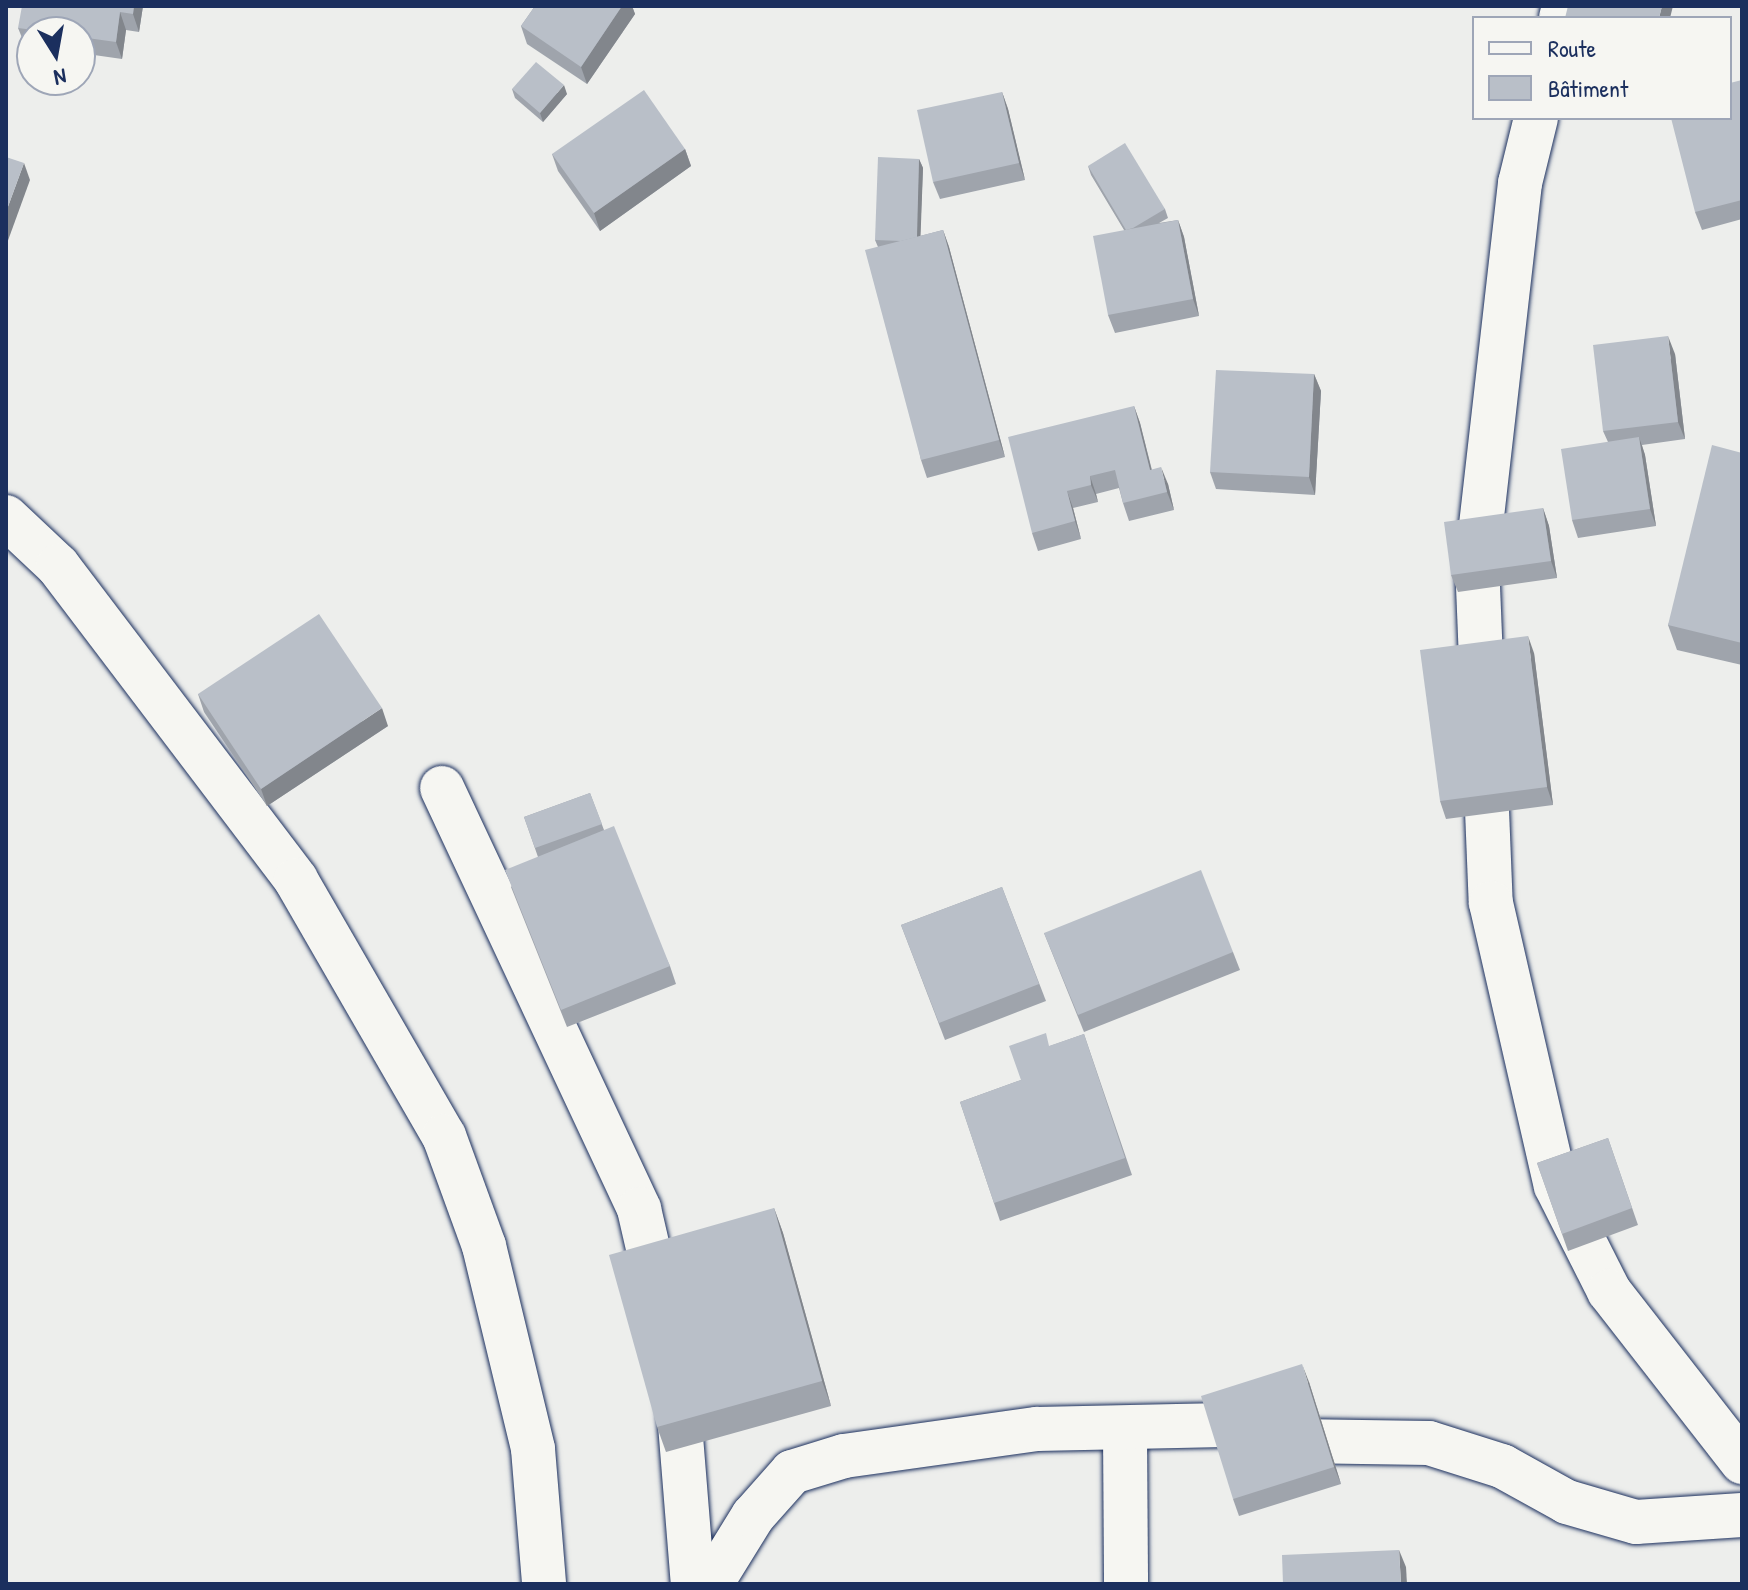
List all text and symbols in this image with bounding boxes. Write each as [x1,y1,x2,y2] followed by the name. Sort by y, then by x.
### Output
[16,16,96,96] north arrow
[1472,16,1732,120] legend
[1548,32,1596,64] text: Route
[52,62,69,93] text: N
[1548,72,1628,104] text: Bâtiment

